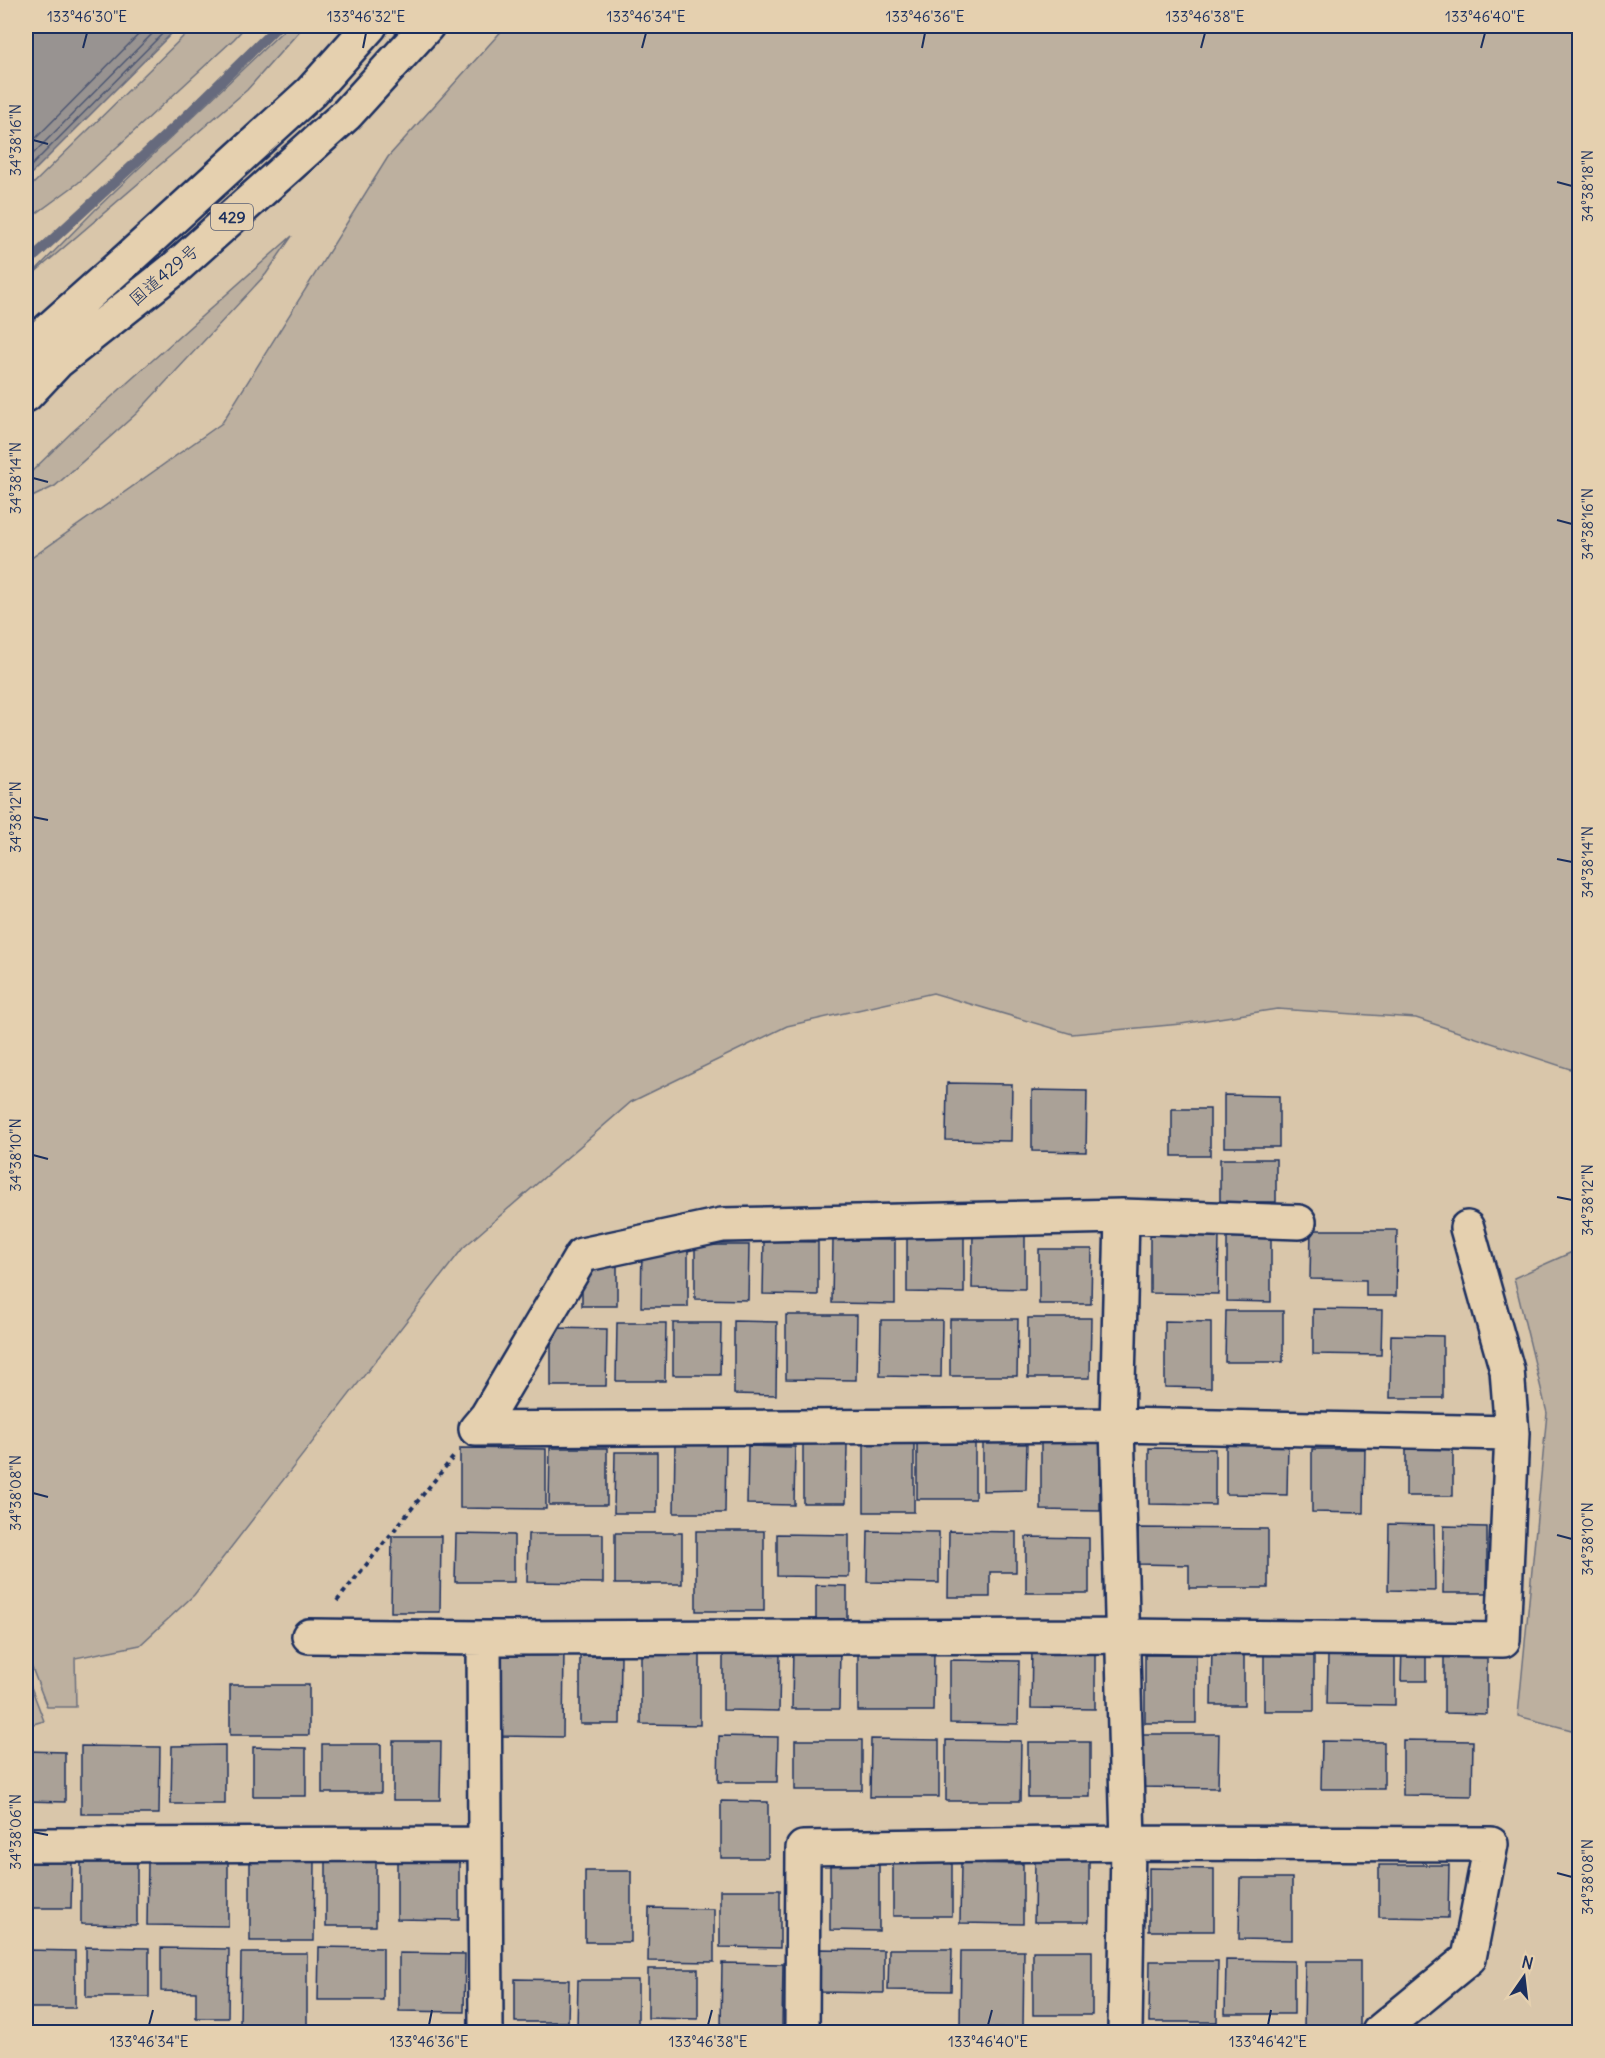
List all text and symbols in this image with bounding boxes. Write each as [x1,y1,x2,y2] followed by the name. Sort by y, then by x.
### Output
[47,7,127,26] text: 133°46'30"E
[327,7,405,26] text: 133°46'32"E
[607,7,686,26] text: 133°46'34"E
[886,7,965,26] text: 133°46'36"E
[1166,7,1245,26] text: 133°46'38"E
[1445,7,1525,26] text: 133°46'40"E
[6,104,25,176] text: 34°38'16"N
[1578,150,1597,222] text: 34°38'18"N
[211,204,253,230] road number: 429
[124,239,203,311] street label: 国道429号
[6,442,25,514] text: 34°38'14"N
[1578,488,1597,560] text: 34°38'16"N
[6,781,25,853] text: 34°38'12"N
[1578,826,1597,898] text: 34°38'14"N
[6,1118,25,1192] text: 34°38'10"N
[1578,1164,1597,1236] text: 34°38'12"N
[6,1455,25,1531] text: 34°38'08"N
[1578,1502,1597,1576] text: 34°38'10"N
[6,1794,25,1870] text: 34°38'06"N
[1578,1839,1597,1915] text: 34°38'08"N
[1494,1947,1554,2007] north arrow
[1520,1951,1535,1973] text: N
[110,2032,189,2051] text: 133°46'34"E
[390,2032,469,2051] text: 133°46'36"E
[669,2032,748,2051] text: 133°46'38"E
[948,2032,1028,2051] text: 133°46'40"E
[1229,2032,1307,2051] text: 133°46'42"E

